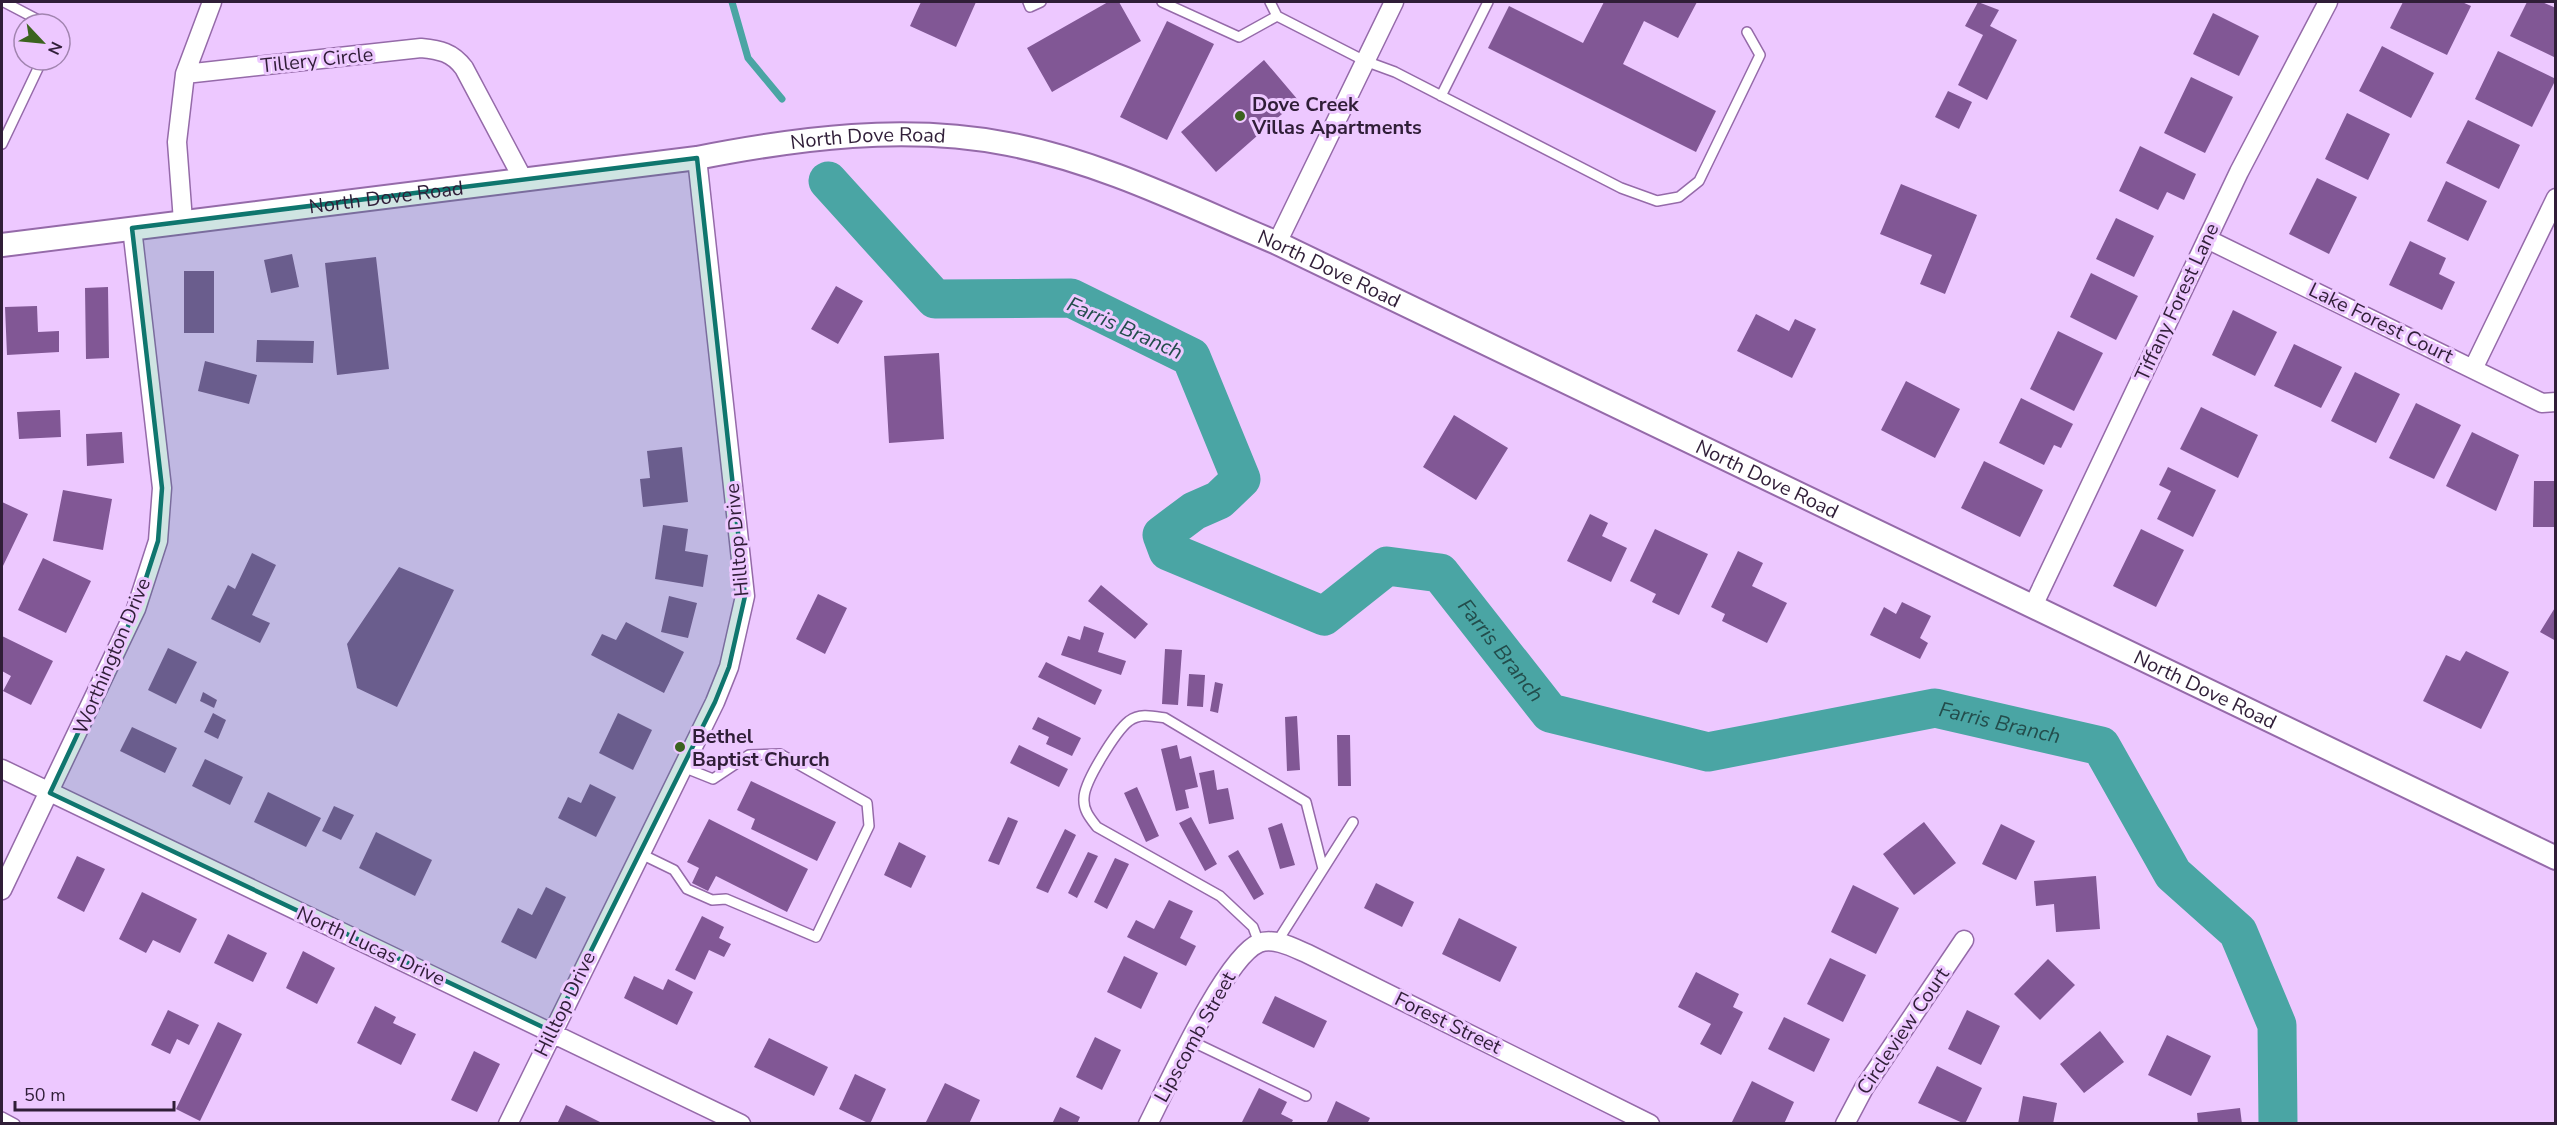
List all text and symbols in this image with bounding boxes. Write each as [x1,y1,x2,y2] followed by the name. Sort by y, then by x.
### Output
[12,12,72,72] north arrow
[42,38,67,58] text: N
[259,41,375,79] street label: Tillery Circle
[1251,91,1422,141] place label: Dove Creek Villas Apartments
[1233,109,1247,123] marker: Dove Creek Villas Apartments
[789,121,946,156] street label: North Dove Road
[307,174,465,220] street label: North Dove Road
[2129,219,2225,385] street label: Tiffany Forest Lane
[1254,223,1405,314] street label: North Dove Road
[2304,276,2459,370] street label: Lake Forest Court
[1063,290,1187,366] water label: Farris Branch
[1691,433,1843,525] street label: North Dove Road
[719,482,755,598] street label: Hilltop Drive
[67,574,157,738] street label: Worthington Drive
[1451,593,1550,708] water label: Farris Branch
[2129,644,2281,735] street label: North Dove Road
[1936,695,2063,750] water label: Farris Branch
[692,723,830,773] place label: Bethel Baptist Church
[673,740,687,754] marker: Bethel Baptist Church
[292,900,450,992] street label: North Lucas Drive
[528,947,602,1061] street label: Hilltop Drive
[1850,961,1956,1100] street label: Circleview Court
[1148,966,1243,1107] street label: Lipscomb Street
[1390,986,1507,1061] street label: Forest Street
[15,1074,174,1112] scale bar
[24,1083,66,1107] text: 50 m

